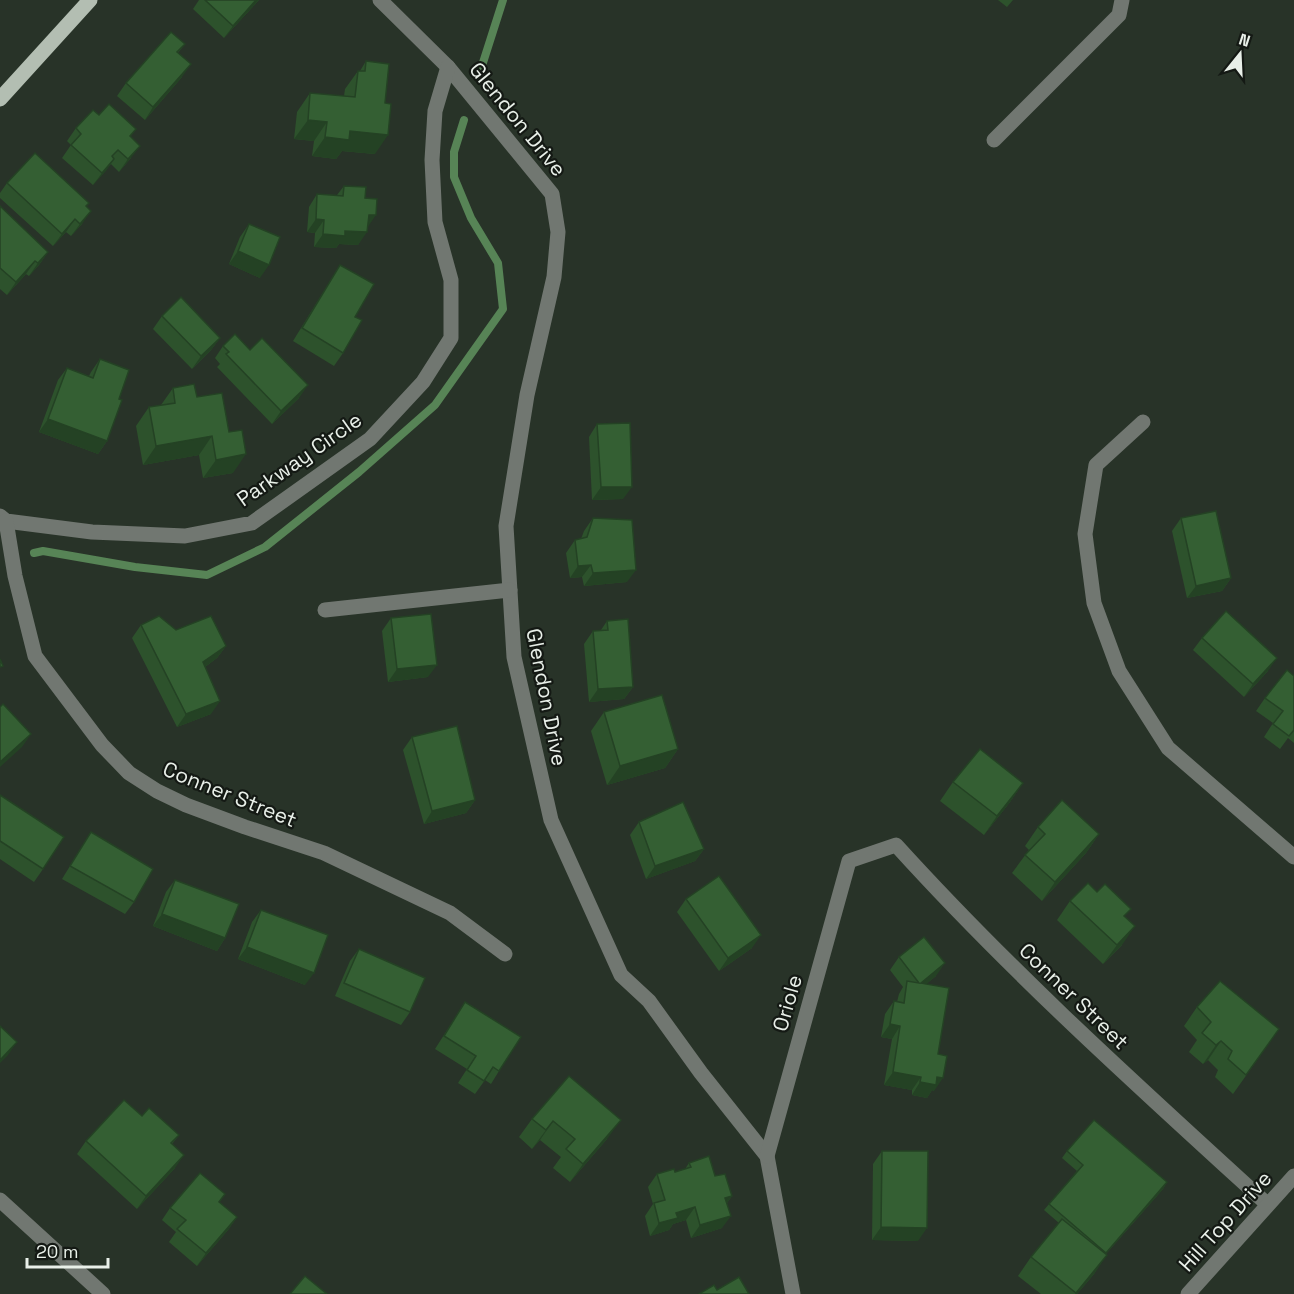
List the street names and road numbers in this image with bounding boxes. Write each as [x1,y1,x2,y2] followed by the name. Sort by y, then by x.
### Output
[464,56,572,182] street label: Glendon Drive
[231,406,367,512] street label: Parkway Circle
[520,626,574,768] street label: Glendon Drive
[159,755,301,833] street label: Conner Street
[1014,937,1134,1055] street label: Conner Street
[766,972,808,1034] street label: Oriole
[1173,1165,1277,1277] street label: Hill Top Drive

